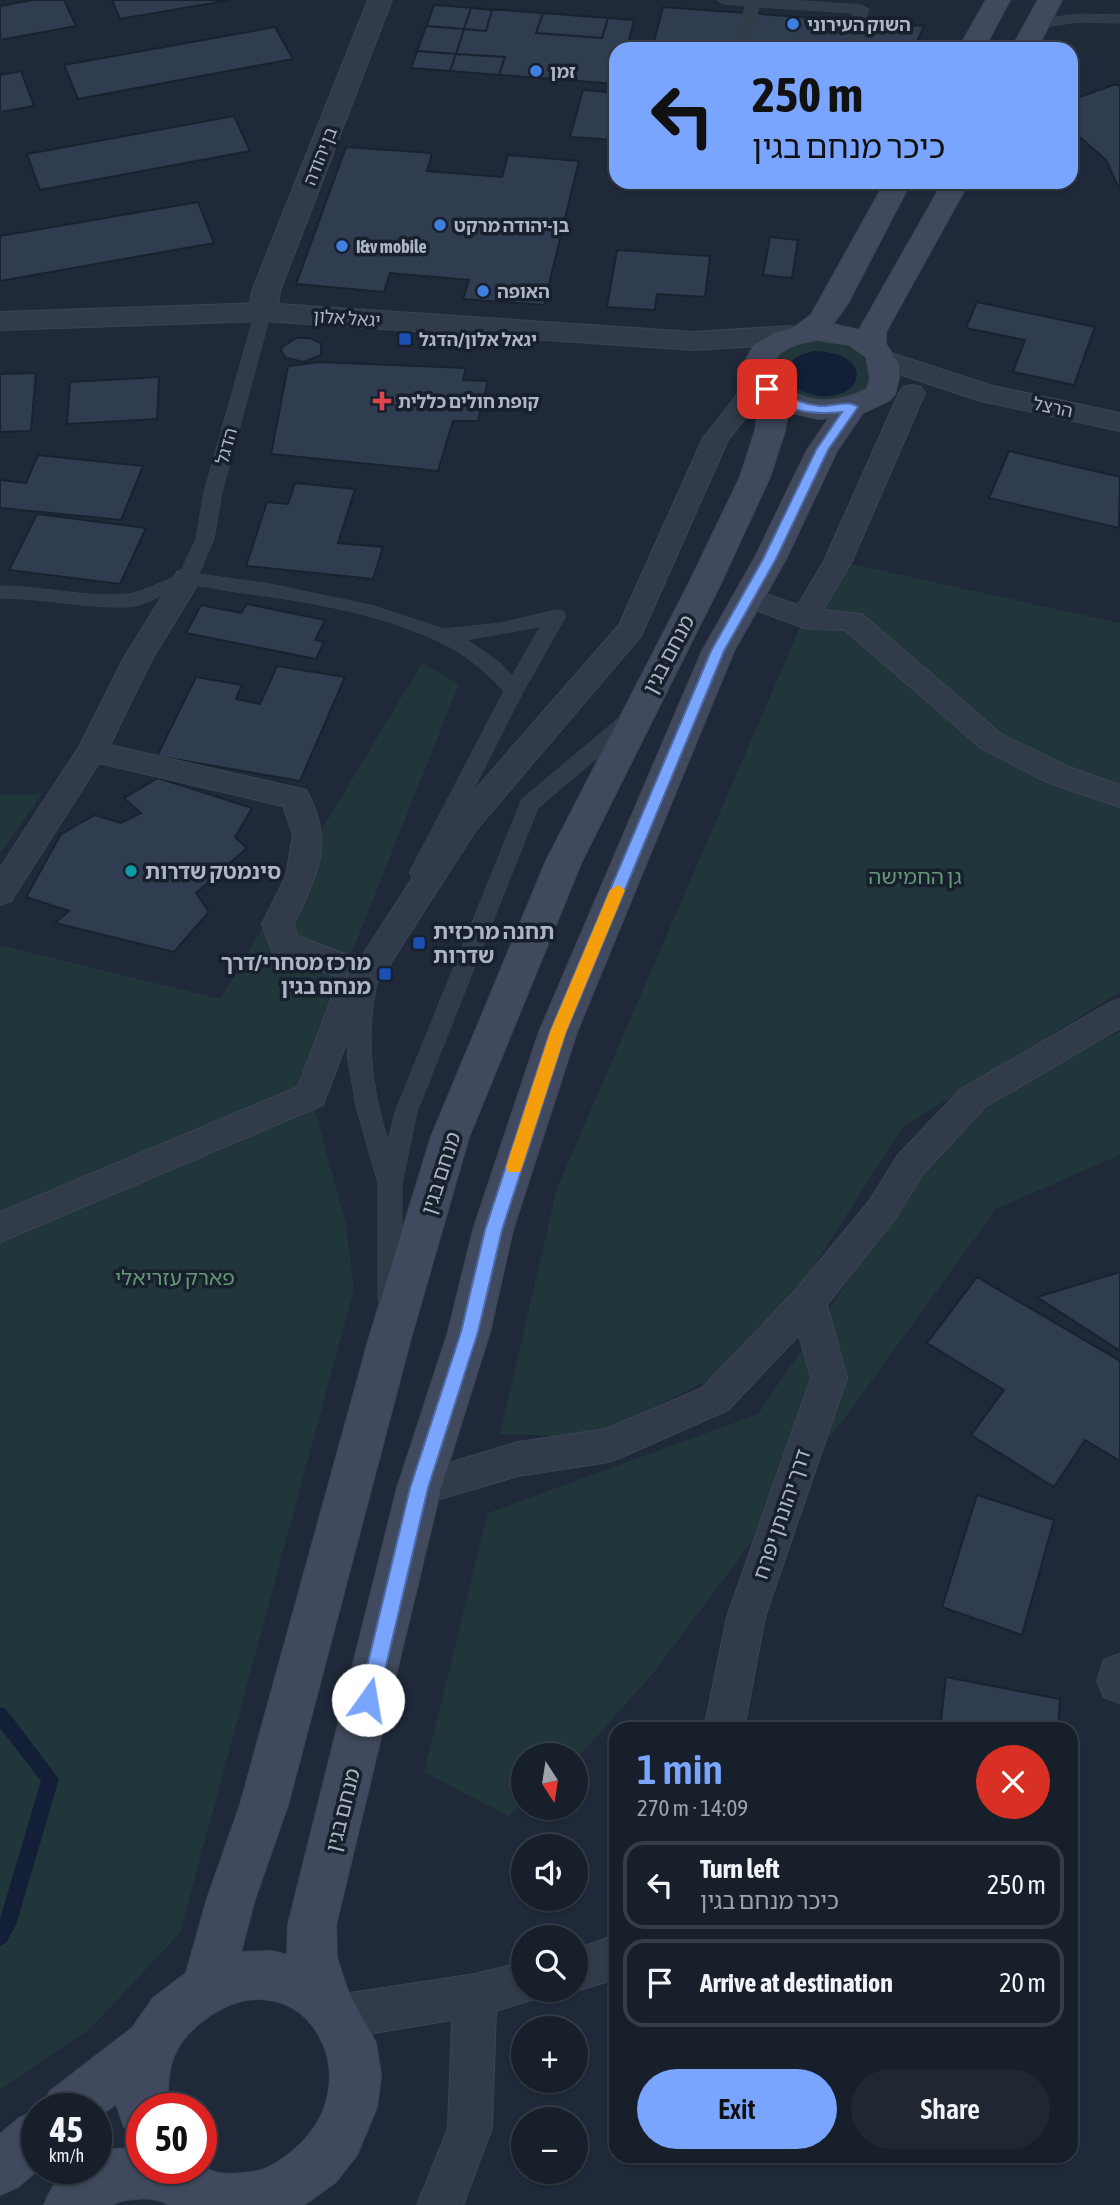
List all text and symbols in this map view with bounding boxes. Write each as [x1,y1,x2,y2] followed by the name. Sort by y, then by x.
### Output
[807,14,911,35] place label: השוק העירוני
[785,16,801,32] marker: השוק העירוני
[550,61,576,82] place label: זמן
[528,63,544,79] marker: זמן
[752,66,863,122] text: 250 m
[637,70,728,161] icon: left
[299,124,341,188] street label: בן יהודה
[752,128,945,165] text: כיכר מנחם בגין
[454,215,570,236] place label: בן-יהודה מרקט
[432,217,448,233] marker: בן-יהודה מרקט
[356,236,427,257] place label: I&v mobile
[334,238,350,254] marker: I&v mobile
[497,281,550,302] place label: האופה
[475,283,491,299] marker: האופה
[313,305,381,331] street label: יגאל אלון
[419,329,537,350] place label: יגאל אלון/הדגל
[397,331,413,347] marker: יגאל אלון/הדגל
[737,359,797,419] pin
[748,370,786,408] icon: arrive
[372,391,392,411] marker: קופת חולים כללית
[398,391,540,412] place label: קופת חולים כללית
[1031,393,1075,421] street label: הרצל
[211,425,241,467] street label: הדגל
[637,611,699,697] street label: מנחם בגין
[145,859,281,883] place label: סינמטק שדרות
[123,863,139,879] marker: סינמטק שדרות
[868,864,962,888] park label: גן החמישה
[433,919,554,967] place label: תחנה מרכזית שדרות
[411,935,427,951] marker: תחנה מרכזית שדרות
[221,950,371,998] place label: מרכז מסחרי/דרך מנחם בגין
[377,966,393,982] marker: מרכז מסחרי/דרך מנחם בגין
[415,1129,465,1217] street label: מנחם בגין
[115,1265,235,1289] park label: פארק עזריאלי
[747,1446,815,1582] street label: דרך יהונתן יפרח
[331,1663,405,1737] position arrow
[511,1743,588,1820] north arrow
[511,1743,588,2184] map controls
[637,1745,723,1793] text: 1 min
[976,1745,1050,1819] button: close
[320,1766,364,1854] street label: מנחם בגין
[637,1795,748,1821] text: 270 m · 14:09
[511,1834,588,1911] button: sound
[700,1854,780,1884] text: Turn left
[641,1866,679,1904] icon: left
[987,1870,1046,1900] text: 250 m
[700,1888,839,1914] text: כיכר מנחם בגין
[511,1925,588,2002] button: search
[641,1964,679,2002] icon: arrive
[700,1968,893,1998] text: Arrive at destination
[999,1968,1046,1998] text: 20 m
[511,2016,588,2093] button: +
[637,2069,837,2149] button: Exit
[851,2069,1050,2149] button: Share
[126,2093,217,2184] speed limit sign: 50
[511,2107,588,2184] button: −
[50,2109,83,2149] text: 45
[49,2145,84,2166] text: km/h

